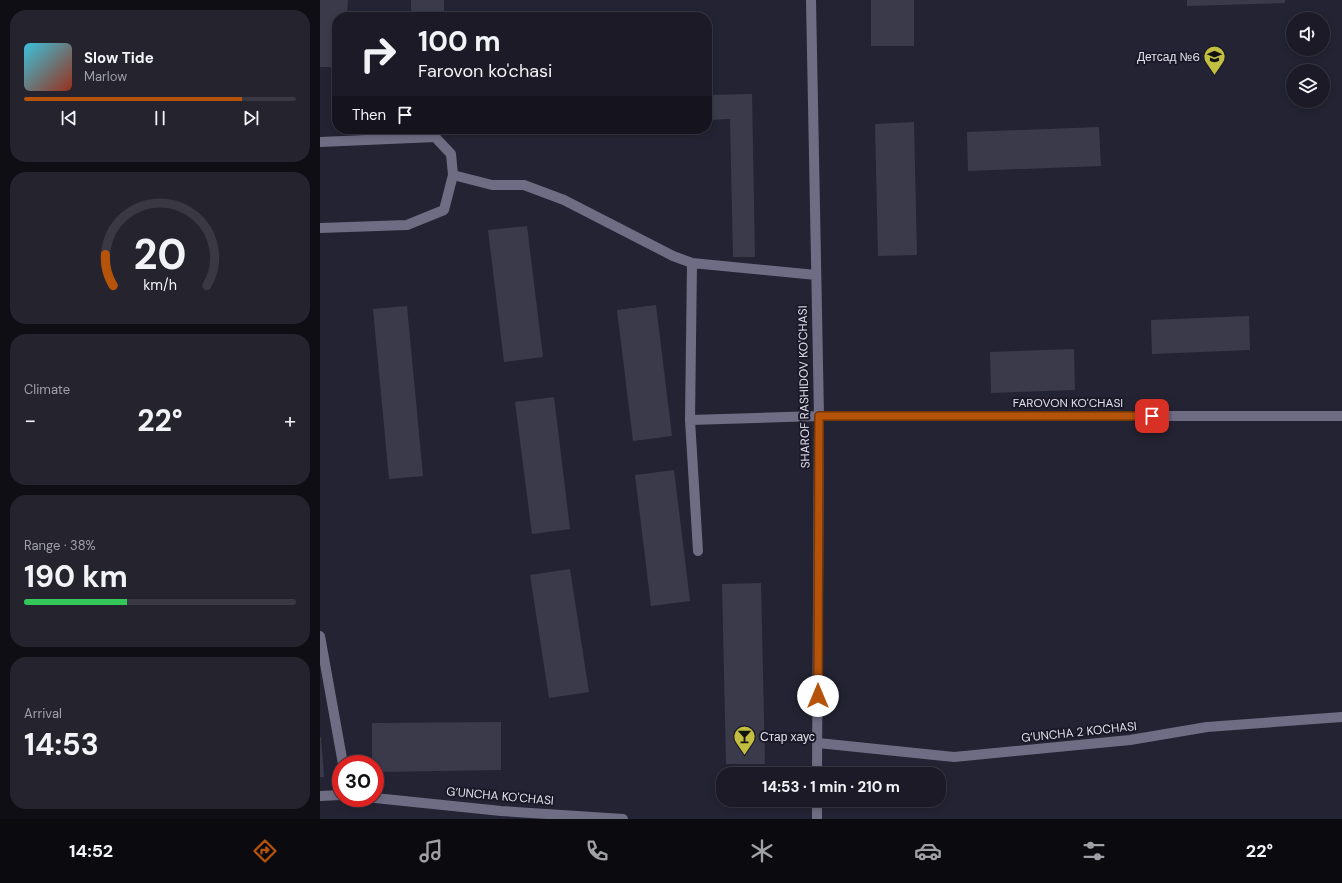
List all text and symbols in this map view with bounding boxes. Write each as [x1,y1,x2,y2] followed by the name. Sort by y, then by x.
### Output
[1286,12,1330,108] map controls
[1286,12,1330,56] button: sound
[418,23,501,60] text: 100 m
[352,28,404,80] icon: right
[1202,44,1228,77] school or university icon: Детсад №6
[84,48,154,68] text: Slow Tide
[1137,49,1200,65] place label: Детсад №6
[418,59,552,83] text: Farovon ko'chasi
[1286,64,1330,108] button: layers
[84,68,127,85] text: Marlow
[394,104,416,126] icon: arrive
[352,105,386,125] text: Then
[58,107,80,129] icon: previous
[149,107,171,129] icon: pause
[240,107,262,129] icon: next
[133,227,187,281] text: 20
[143,275,177,293] text: km/h
[795,305,813,469] street label: SHAROF RASHIDOV KO'CHASI
[24,381,70,398] text: Climate
[1013,395,1123,411] street label: FAROVON KO'CHASI
[1135,399,1169,433] pin
[137,401,183,440] text: 22°
[1141,405,1163,427] icon: arrive
[24,406,36,435] text: −
[284,406,296,435] text: +
[24,537,96,554] text: Range · 38%
[24,557,128,596] text: 190 km
[797,675,839,717] position arrow
[24,705,62,722] text: Arrival
[1020,718,1138,746] street label: G‘UNCHA 2 KOCHASI
[731,724,757,757] bar icon: Стар хаус
[24,725,99,764] text: 14:53
[760,729,815,745] place label: Стар хаус
[332,755,384,807] speed limit sign: 30
[762,777,900,797] text: 14:53 · 1 min · 210 m
[446,783,554,809] street label: G‘UNCHA KO'CHASI
[251,837,279,865] icon: directions
[417,837,445,865] icon: music
[583,837,611,865] icon: phone
[748,837,776,865] icon: climate
[914,837,942,865] icon: car
[1080,837,1108,865] icon: filters
[69,839,113,863] text: 14:52
[1246,839,1273,863] text: 22°

